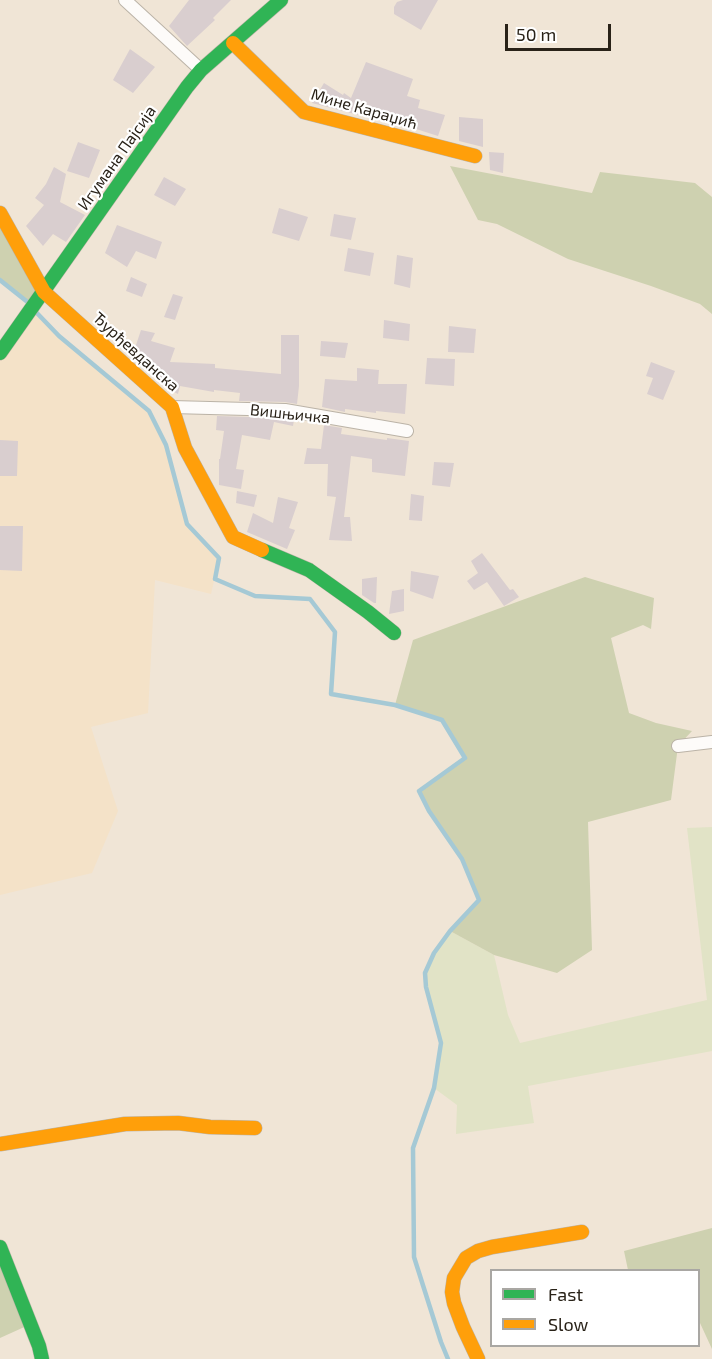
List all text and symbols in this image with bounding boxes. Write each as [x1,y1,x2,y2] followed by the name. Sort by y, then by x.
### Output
[508,12,614,50] scale bar
[516,23,556,45] text: 50 m
[309,85,419,133] street label: Мине Караџић
[74,102,160,214] street label: Игумана Пајсија
[89,308,183,396] street label: Ђурђевданска
[249,400,331,428] street label: Вишњичка
[490,1269,700,1347] legend
[548,1283,583,1305] text: Fast
[548,1313,588,1335] text: Slow

